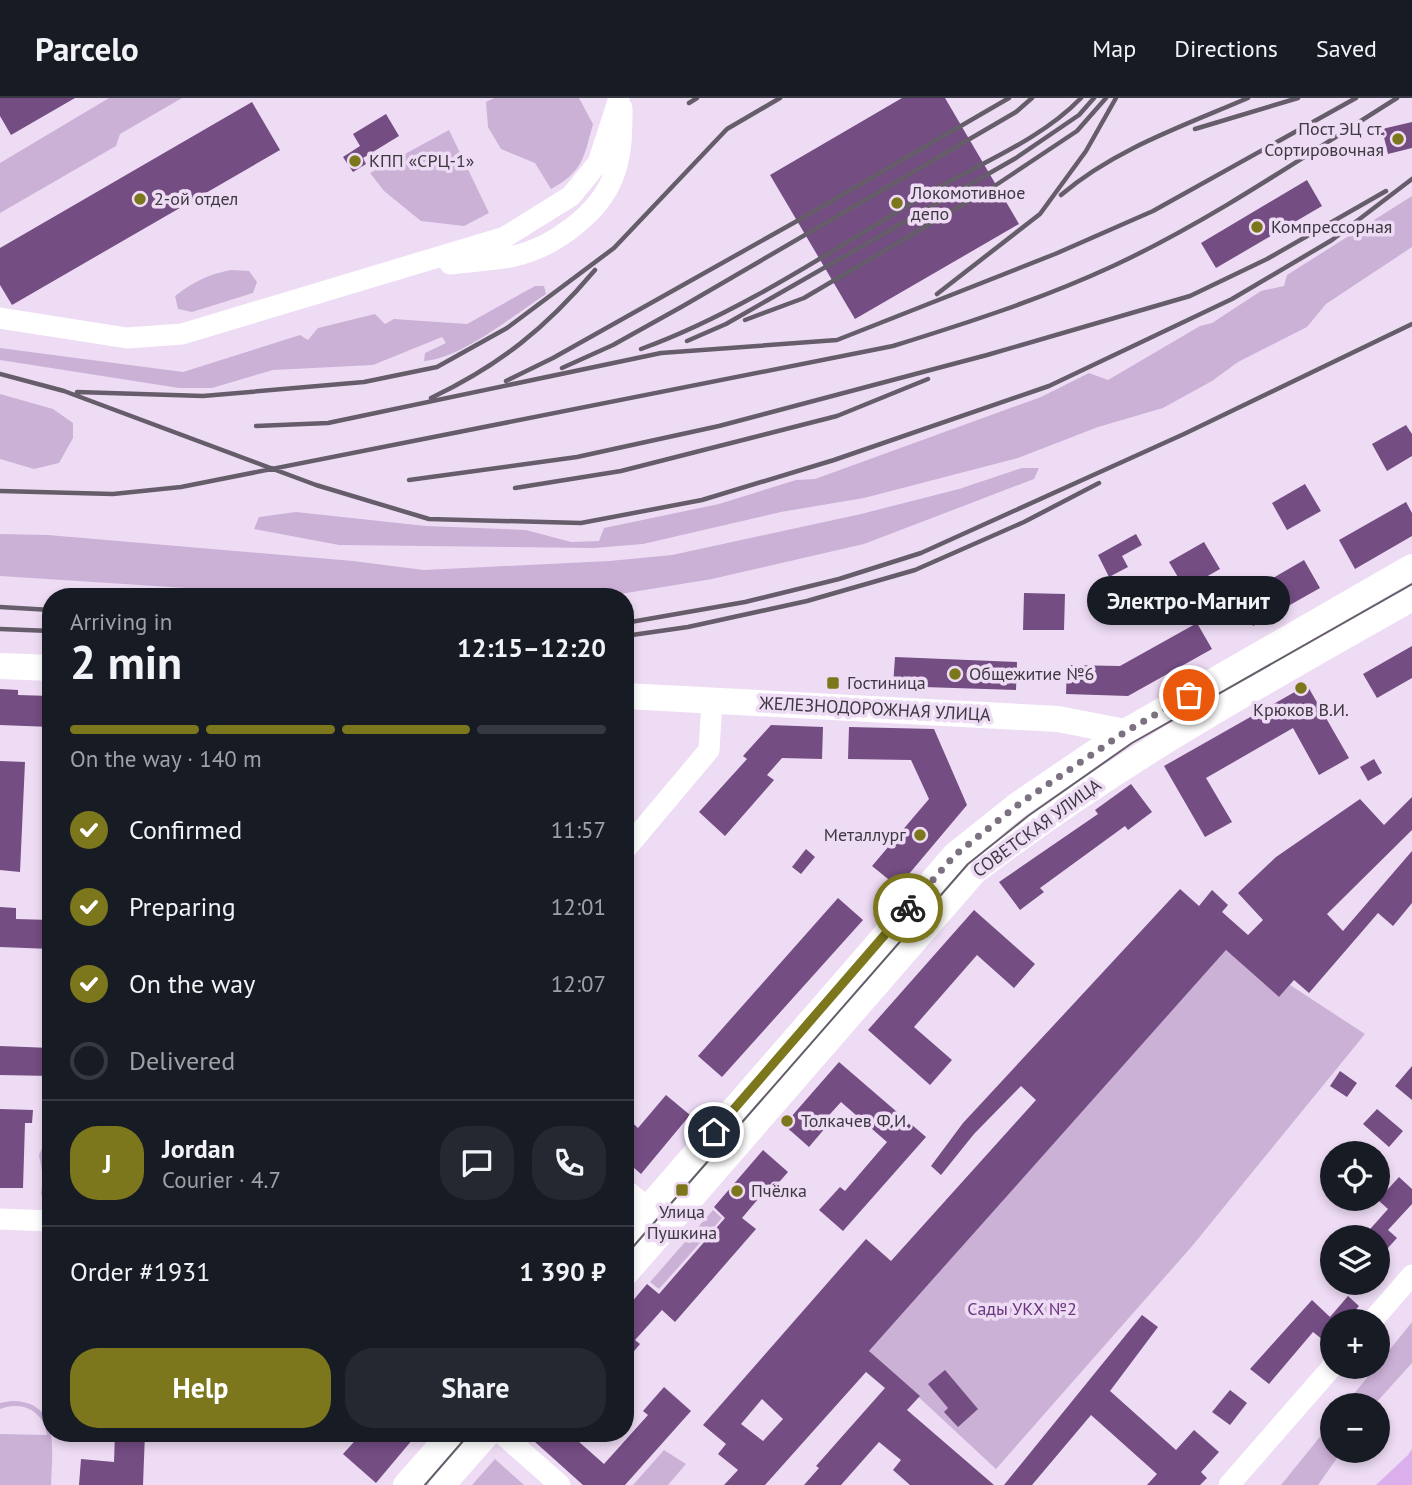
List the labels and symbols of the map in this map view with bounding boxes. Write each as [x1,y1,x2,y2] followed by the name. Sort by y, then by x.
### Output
[1264,117,1384,161] place label: Пост ЭЦ ст. Сортировочная
[1390,131,1406,147] marker: Пост ЭЦ ст. Сортировочная
[369,149,474,172] place label: КПП «СРЦ-1»
[347,153,363,169] marker: КПП «СРЦ-1»
[910,181,1025,225] place label: Локомотивное депо
[154,187,238,210] place label: 2-ой отдел
[132,191,148,207] marker: 2-ой отдел
[889,195,905,211] marker: Локомотивное депо
[1271,215,1392,238] place label: Компрессорная
[1249,219,1265,235] marker: Компрессорная
[1088,576,1290,625] callout: Электро-Магнит
[969,662,1094,685] place label: Общежитие №6
[1159,665,1219,725] pin
[947,666,963,682] marker: Общежитие №6
[847,671,926,694] place label: Гостиница
[825,675,841,691] marker: Гостиница
[1293,680,1309,696] marker: Крюков В.И.
[758,691,992,726] street label: ЖЕЛЕЗНОДОРОЖНАЯ УЛИЦА
[1253,698,1349,721] place label: Крюков В.И.
[968,773,1106,882] street label: СОВЕТСКАЯ УЛИЦА
[824,823,906,846] place label: Металлург
[912,827,928,843] marker: Металлург
[873,873,943,943] courier
[684,1102,744,1162] pin
[801,1109,910,1132] place label: Толкачев Ф.И.
[779,1113,795,1129] marker: Толкачев Ф.И.
[751,1179,807,1202] place label: Пчёлка
[674,1182,690,1198] marker: Улица Пушкина
[729,1183,745,1199] marker: Пчёлка
[647,1200,717,1244] place label: Улица Пушкина
[967,1297,1077,1320] park label: Сады УКХ №2

